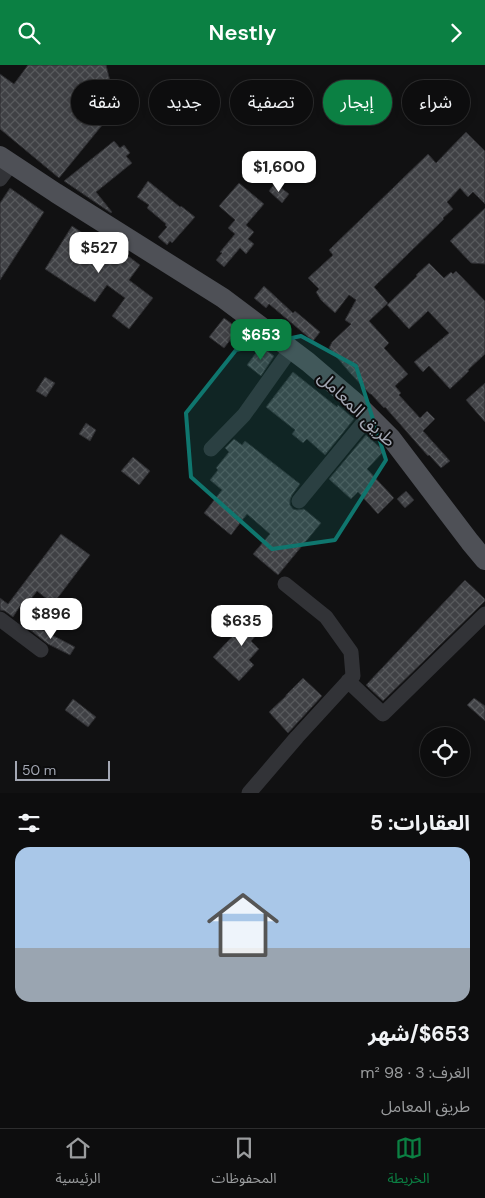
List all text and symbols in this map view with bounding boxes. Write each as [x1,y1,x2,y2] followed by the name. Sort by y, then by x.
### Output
[209,18,276,47] text: Nestly
[15,19,43,47] icon: search
[442,19,470,47] icon: forward
[71,80,139,125] chip: شقة
[149,80,220,125] chip: جديد
[230,80,313,125] chip: تصفية
[323,80,392,125] chip: إيجار
[402,80,470,125] chip: شراء
[238,151,320,193] pin: $1,600
[253,156,305,177] text: $1,600
[69,231,129,274] pin: $527
[80,237,118,258] text: $527
[231,319,291,361] pin: $653
[241,324,281,345] text: $653
[313,366,401,452] street label: طريق المعامل
[21,597,81,640] pin: $896
[31,603,71,624] text: $896
[212,605,272,647] pin: $635
[222,610,262,631] text: $635
[420,727,470,777] map controls
[420,727,470,777] button: locate
[15,758,110,781] scale bar
[22,761,56,779] text: 50 m
[15,809,43,837] icon: filters
[370,809,470,837] text: العقارات: 5
[198,880,288,970] icon: home
[368,1020,470,1048] text: $653/شهر
[360,1062,470,1083] text: الغرف: 3 · 98 m²
[381,1096,470,1117] text: طريق المعامل
[56,1134,101,1193] tab: الرئيسية
[212,1134,277,1193] tab: المحفوظات
[388,1134,430,1193] tab: الخريطة

